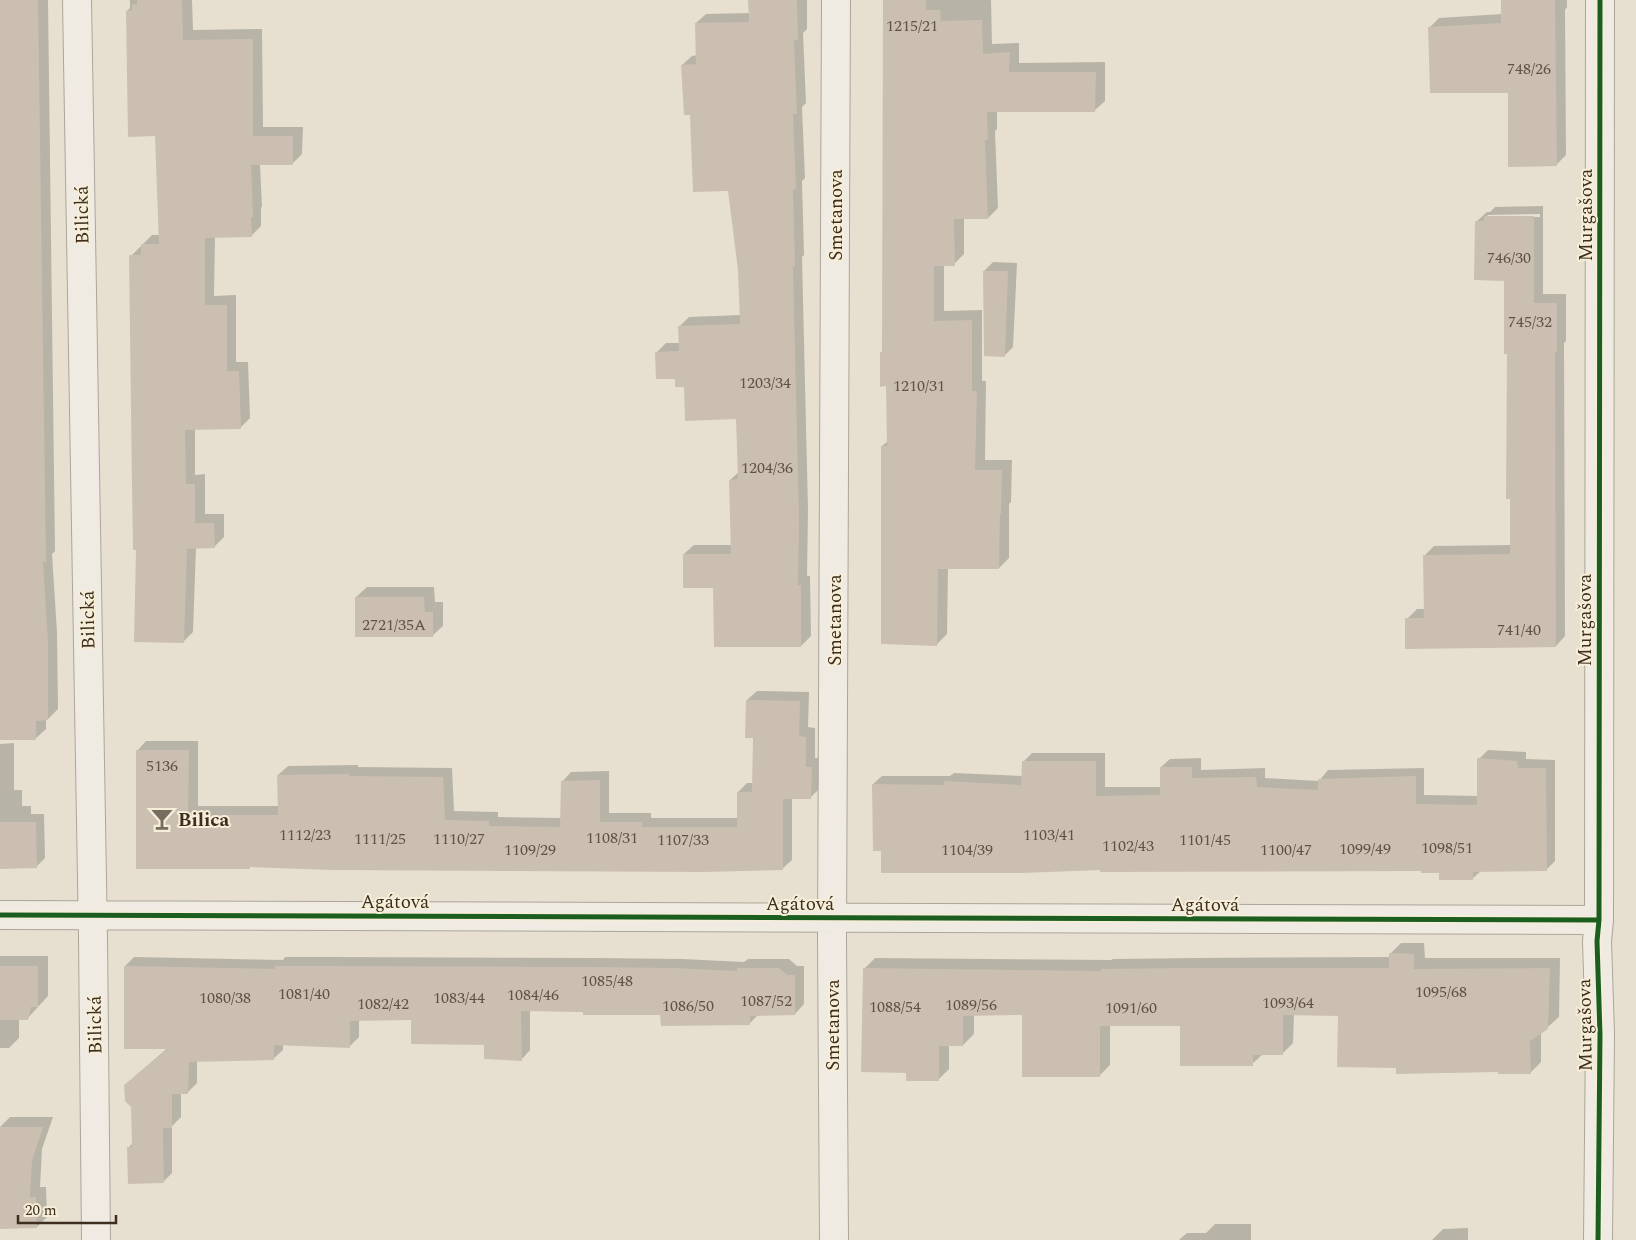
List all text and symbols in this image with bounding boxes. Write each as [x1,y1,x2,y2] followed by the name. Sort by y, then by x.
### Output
[886,14,938,38] house number: 1215/21
[1507,57,1551,81] house number: 748/26
[1572,168,1601,261] street label: Murgašova
[822,169,851,261] street label: Smetanova
[67,185,98,245] street label: Bilická
[1487,246,1531,270] house number: 746/30
[1508,310,1552,334] house number: 745/32
[739,371,791,395] house number: 1203/34
[893,374,945,398] house number: 1210/31
[741,456,793,480] house number: 1204/36
[1571,573,1600,666] street label: Murgašova
[821,574,850,666] street label: Smetanova
[73,590,104,650] street label: Bilická
[362,613,426,637] house number: 2721/35A
[1497,618,1541,642] house number: 741/40
[146,754,178,778] house number: 5136
[149,806,175,832] bar icon: Bilica
[178,806,229,835] place label: Bilica
[279,823,331,847] house number: 1112/23
[1023,823,1075,847] house number: 1103/41
[586,826,638,850] house number: 1108/31
[354,827,406,851] house number: 1111/25
[433,827,485,851] house number: 1110/27
[657,828,709,852] house number: 1107/33
[1179,828,1231,852] house number: 1101/45
[1102,834,1154,858] house number: 1102/43
[1421,836,1473,860] house number: 1098/51
[1339,837,1391,861] house number: 1099/49
[504,838,556,862] house number: 1109/29
[941,838,993,862] house number: 1104/39
[1260,838,1312,862] house number: 1100/47
[361,888,430,917] street label: Agátová
[766,890,835,919] street label: Agátová
[1171,891,1240,920] street label: Agátová
[581,969,633,993] house number: 1085/48
[1570,978,1601,1072] street label: Murgašova
[819,979,848,1071] street label: Smetanova
[1415,980,1467,1004] house number: 1095/68
[278,982,330,1006] house number: 1081/40
[507,983,559,1007] house number: 1084/46
[199,986,251,1010] house number: 1080/38
[433,986,485,1010] house number: 1083/44
[740,989,792,1013] house number: 1087/52
[1262,991,1314,1015] house number: 1093/64
[357,992,409,1016] house number: 1082/42
[945,993,997,1017] house number: 1089/56
[662,994,714,1018] house number: 1086/50
[80,995,111,1055] street label: Bilická
[869,995,921,1019] house number: 1088/54
[1105,996,1157,1020] house number: 1091/60
[18,1192,115,1224] scale bar
[25,1199,57,1222] text: 20 m

